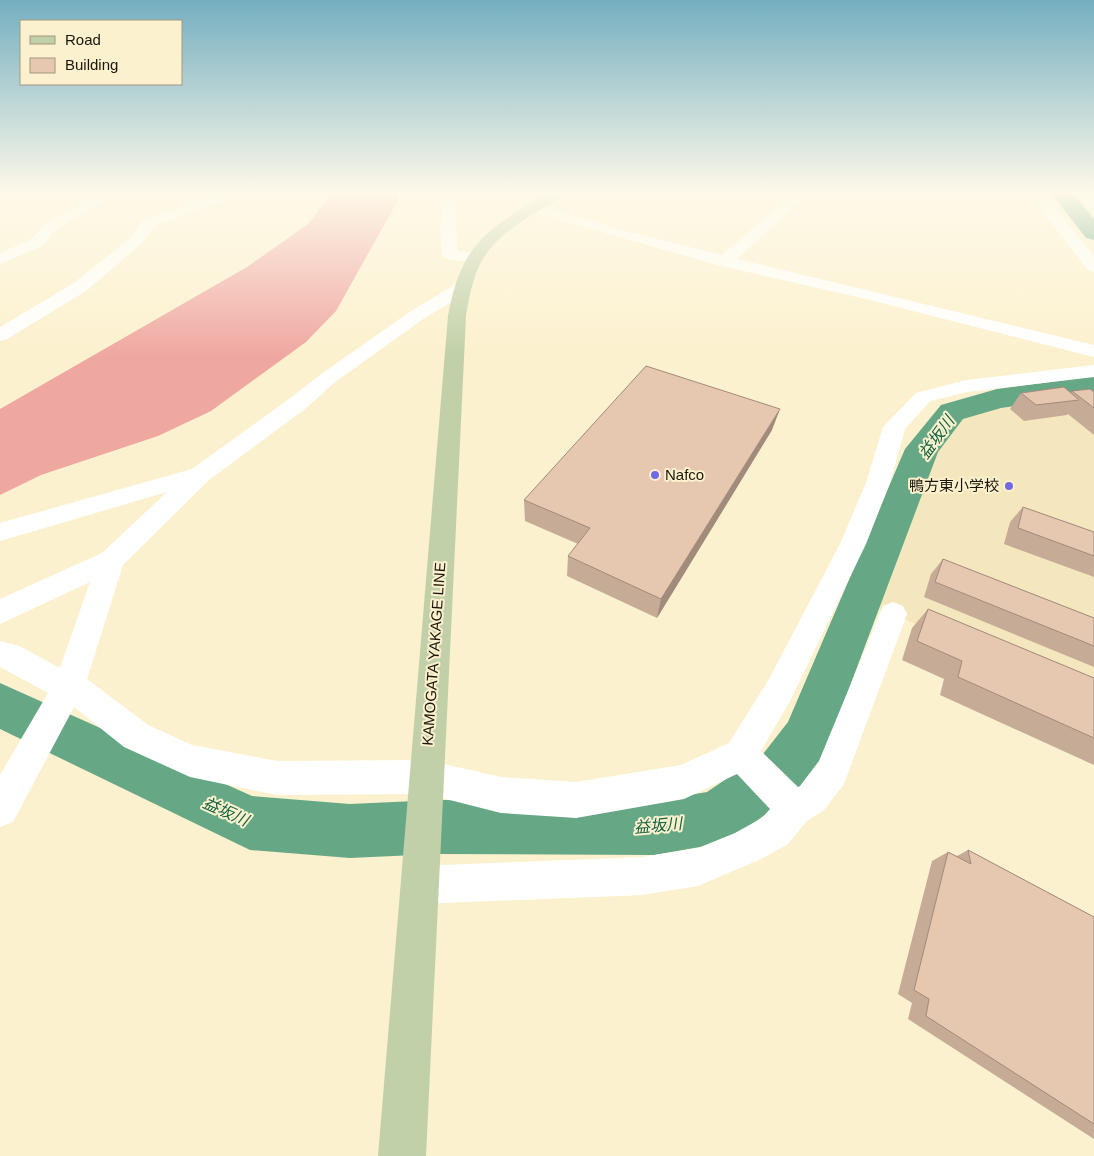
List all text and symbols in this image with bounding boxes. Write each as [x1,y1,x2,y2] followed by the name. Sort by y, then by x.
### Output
[20,20,182,85] legend
[65,31,101,48] text: Road
[65,56,118,73] text: Building
[915,411,959,462] water label: 益坂川
[665,466,704,483] place label: Nafco
[649,469,661,481] marker: Nafco
[909,477,999,494] place label: 鴨方東小学校
[1003,480,1015,492] marker: 鴨方東小学校
[419,562,448,746] street label: KAMOGATA YAKAGE LINE
[200,794,253,830] water label: 益坂川
[633,815,685,836] water label: 益坂川

